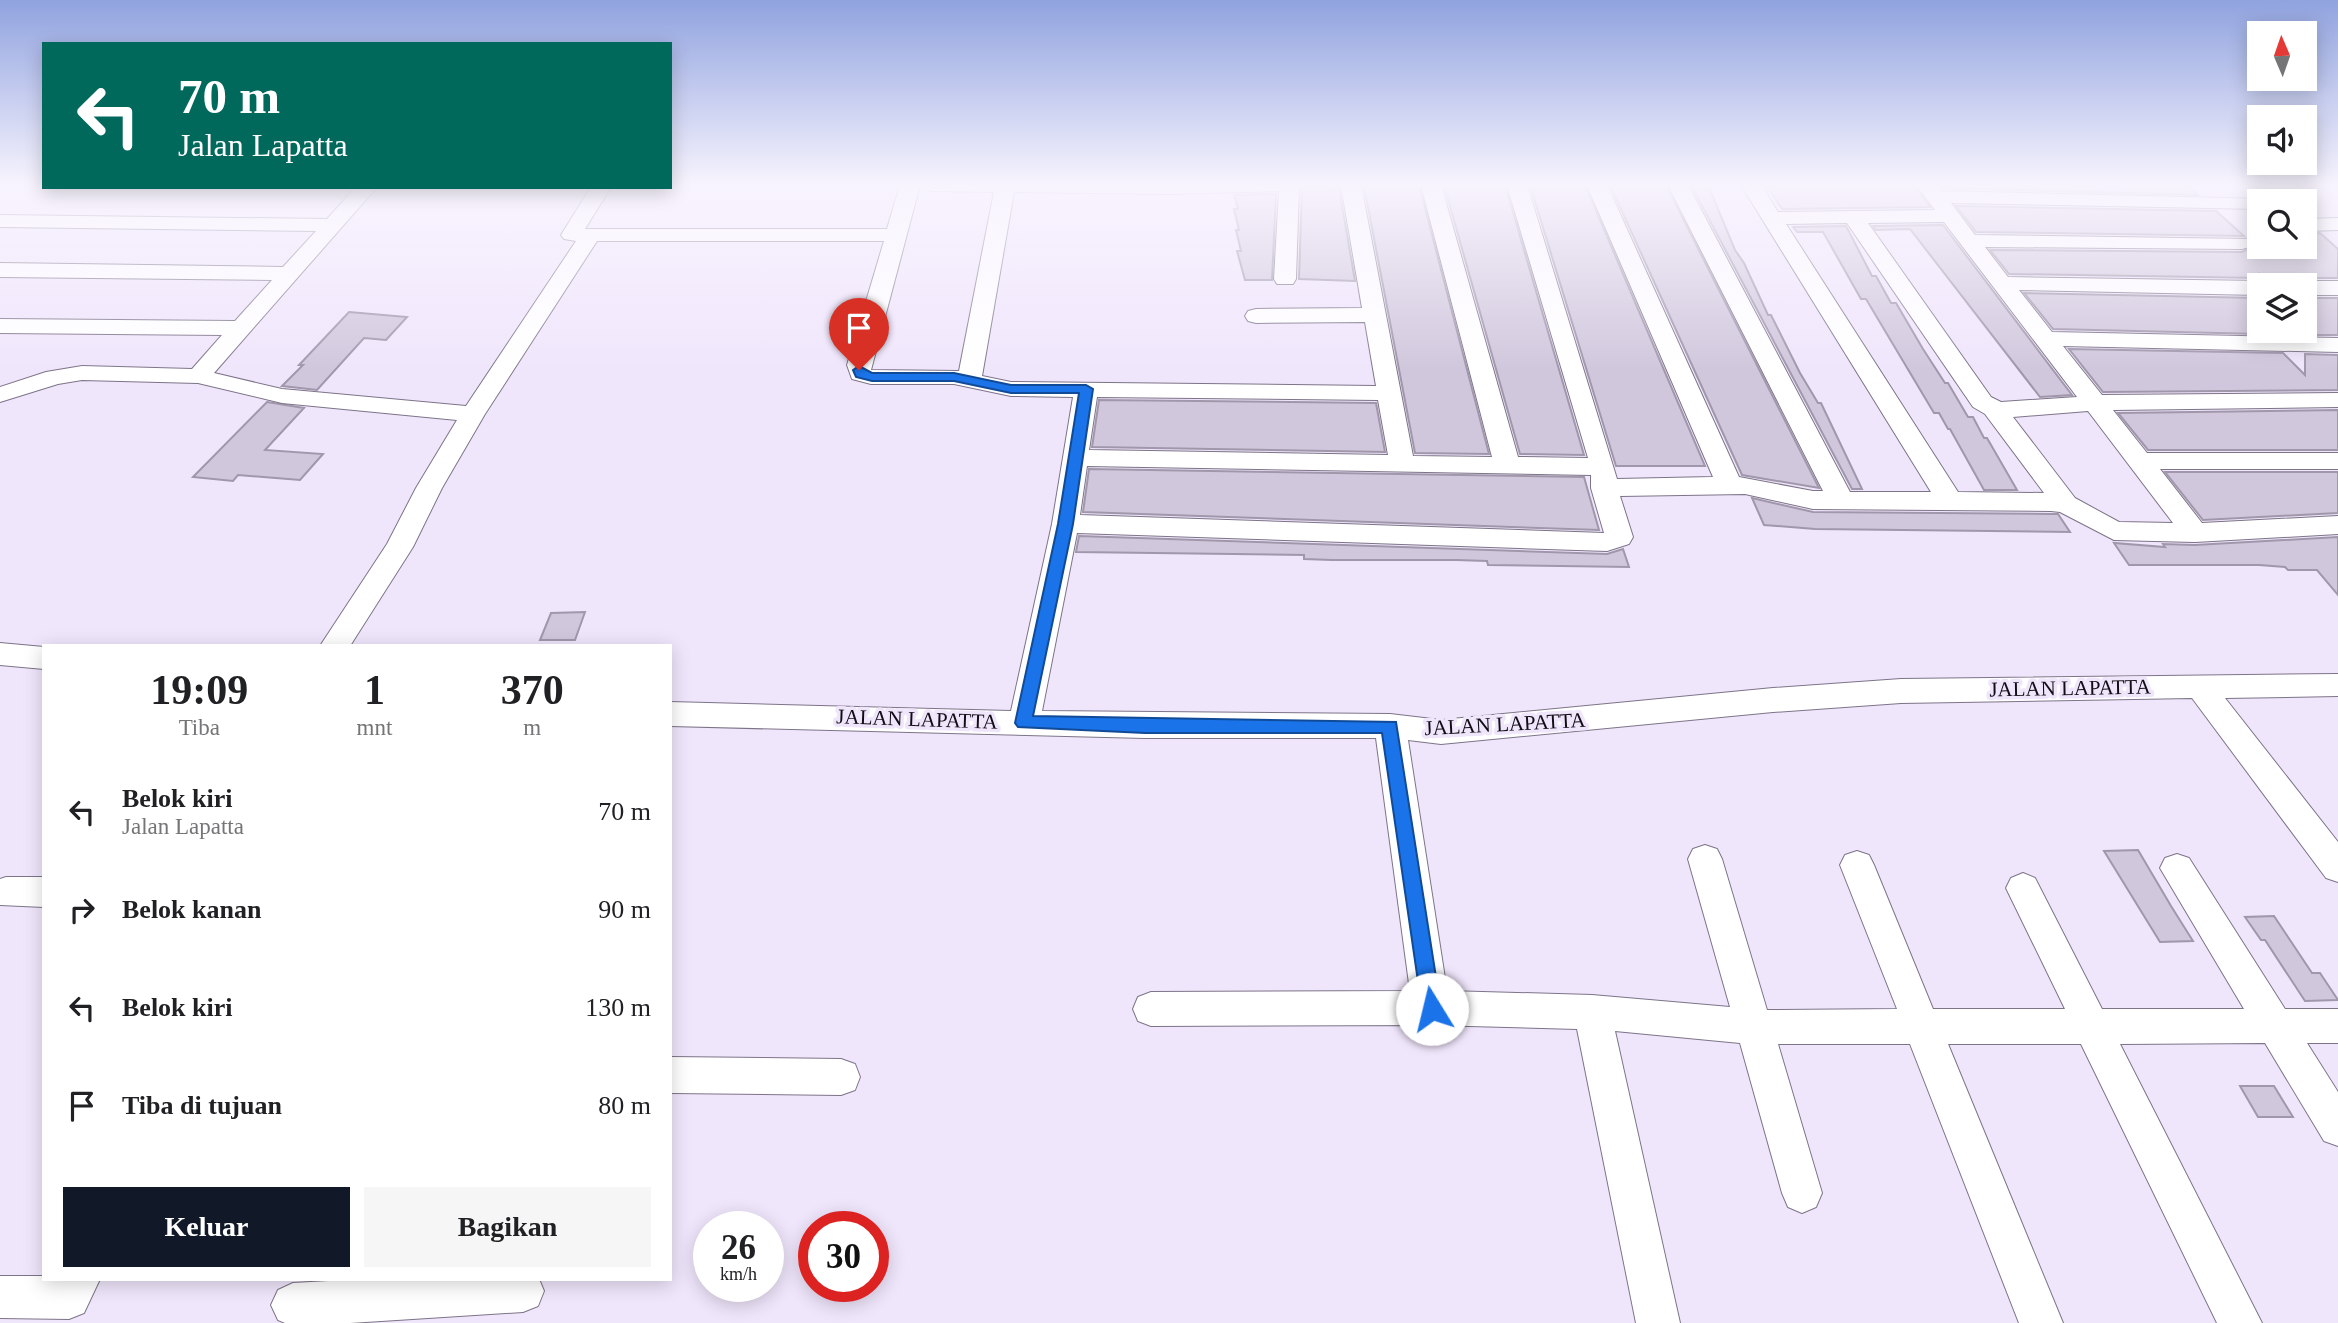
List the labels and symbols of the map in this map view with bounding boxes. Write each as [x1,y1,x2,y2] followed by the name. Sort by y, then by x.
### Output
[2247,21,2317,91] north arrow
[829,298,889,370] pin
[1989,675,2152,701] street label: JALAN LAPATTA
[836,704,999,734] street label: JALAN LAPATTA
[1424,708,1587,740] street label: JALAN LAPATTA
[1395,972,1469,1046] position arrow
[798,1211,889,1302] speed limit sign: 30

